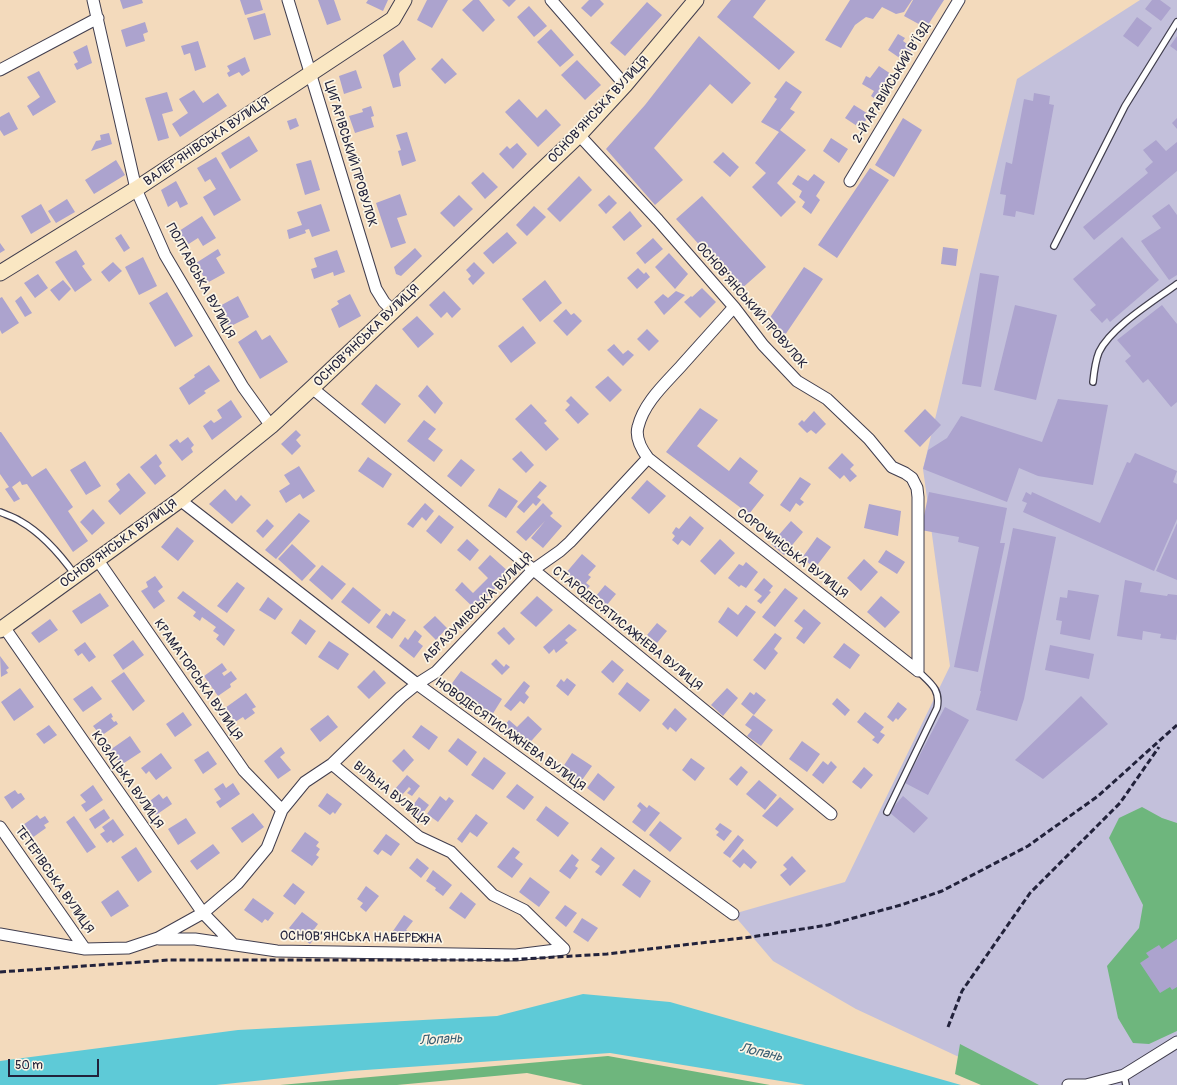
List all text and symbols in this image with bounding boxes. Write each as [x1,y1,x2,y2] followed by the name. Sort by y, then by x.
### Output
[850,20,934,146] street label: 2-Й АРАВІЙСЬКИЙ В’ЇЗД
[545,53,653,167] street label: ОСНОВ’ЯНСЬКА ВУЛИЦЯ
[320,79,380,229] street label: ЦИГАРІВСЬКИЙ ПРОВУЛОК
[141,94,273,190] street label: ВАЛЕР’ЯНІВСЬКА ВУЛИЦЯ
[162,221,238,341] street label: ПОЛТАВСЬКА ВУЛИЦЯ
[692,240,810,372] street label: ОСНОВ’ЯНСЬКИЙ ПРОВУЛОК
[311,281,423,391] street label: ОСНОВ’ЯНСЬКА ВУЛИЦЯ
[57,496,181,592] street label: ОСНОВ’ЯНСЬКА ВУЛИЦЯ
[733,506,851,602] street label: СОРОЧИНСЬКА ВУЛИЦЯ
[420,550,536,666] street label: АБРАЗУМІВСЬКА ВУЛИЦЯ
[549,564,705,694] street label: СТАРОДЕСЯТИСАЖНЕВА ВУЛИЦЯ
[150,616,246,744] street label: КРАМАТОРСЬКА ВУЛИЦЯ
[432,675,588,795] street label: НОВОДЕСЯТИСАЖНЕВА ВУЛИЦЯ
[88,728,166,832] street label: КОЗАЦЬКА ВУЛИЦЯ
[350,758,432,830] street label: ВІЛЬНА ВУЛИЦЯ
[11,823,97,937] street label: ТЕТЕРІВСЬКА ВУЛИЦЯ
[280,929,442,947] street label: ОСНОВ’ЯНСЬКА НАБЕРЕЖНА
[419,1030,463,1050] water label: Лопань
[738,1040,784,1066] water label: Лопань
[10,1051,101,1077] scale bar
[15,1058,43,1073] text: 50 m

